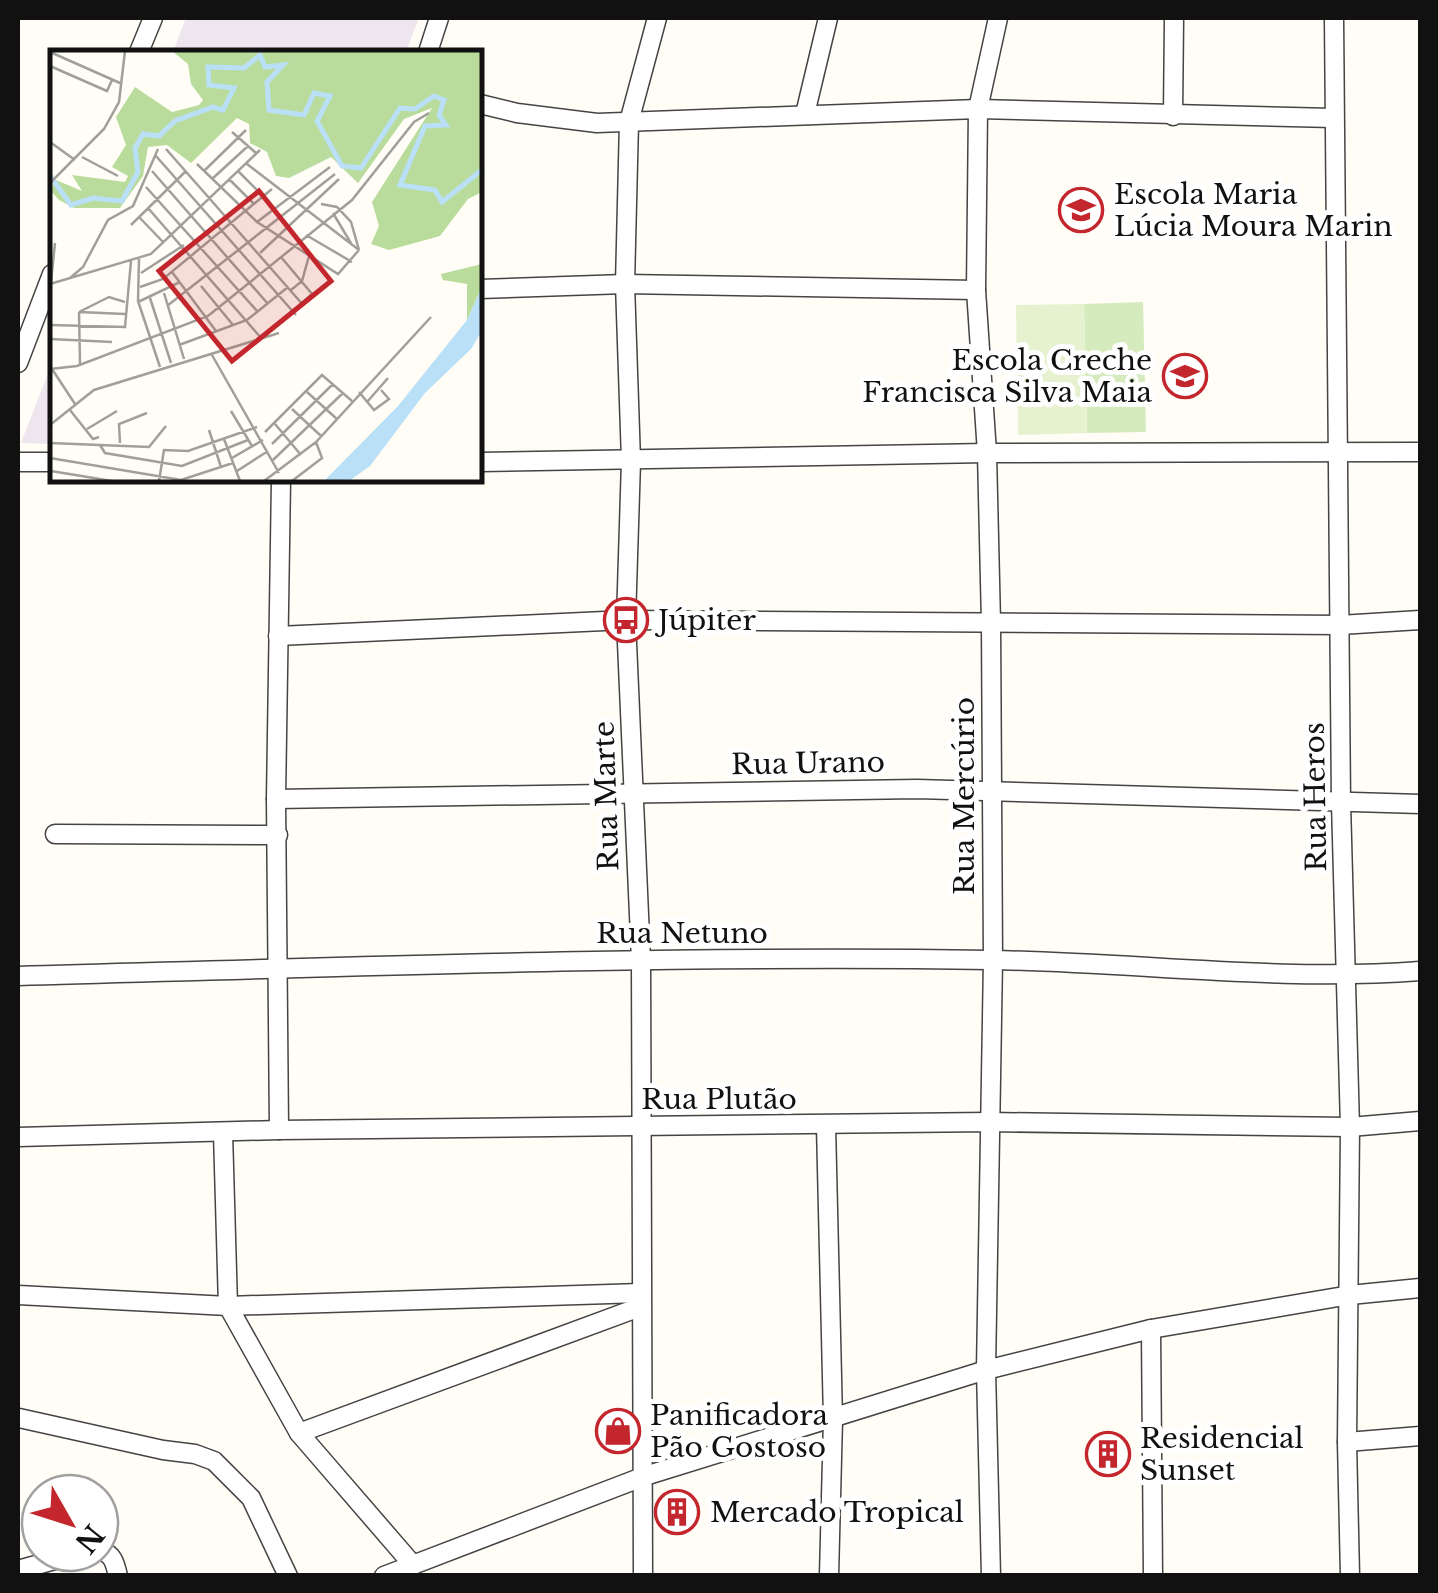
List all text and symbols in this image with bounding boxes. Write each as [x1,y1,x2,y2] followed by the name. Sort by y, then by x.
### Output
[50,50,482,482] inset map
[1114,177,1393,244] place label: Escola Maria Lúcia Moura Marin
[1058,187,1104,233] school or university icon: Escola Maria Lúcia Moura Marin
[862,343,1152,410] place label: Escola Creche Francisca Silva Maia
[1162,353,1208,399] school or university icon: Escola Creche Francisca Silva Maia
[603,597,649,643] bus stop icon: Júpiter
[654,603,756,638] place label: Júpiter
[947,697,982,895] street label: Rua Mercúrio
[586,720,627,872] street label: Rua Marte
[1297,722,1334,872] street label: Rua Heros
[731,745,885,782] street label: Rua Urano
[596,916,768,951] street label: Rua Netuno
[641,1082,797,1117] street label: Rua Plutão
[650,1398,829,1465] place label: Panificadora Pão Gostoso
[595,1408,641,1454] shop icon: Panificadora Pão Gostoso
[1140,1421,1304,1488] place label: Residencial Sunset
[1085,1431,1131,1477] building icon: Residencial Sunset
[20,1473,120,1573] north arrow
[654,1489,700,1535] building icon: Mercado Tropical
[710,1495,964,1530] place label: Mercado Tropical
[67,1517,111,1560] text: N

